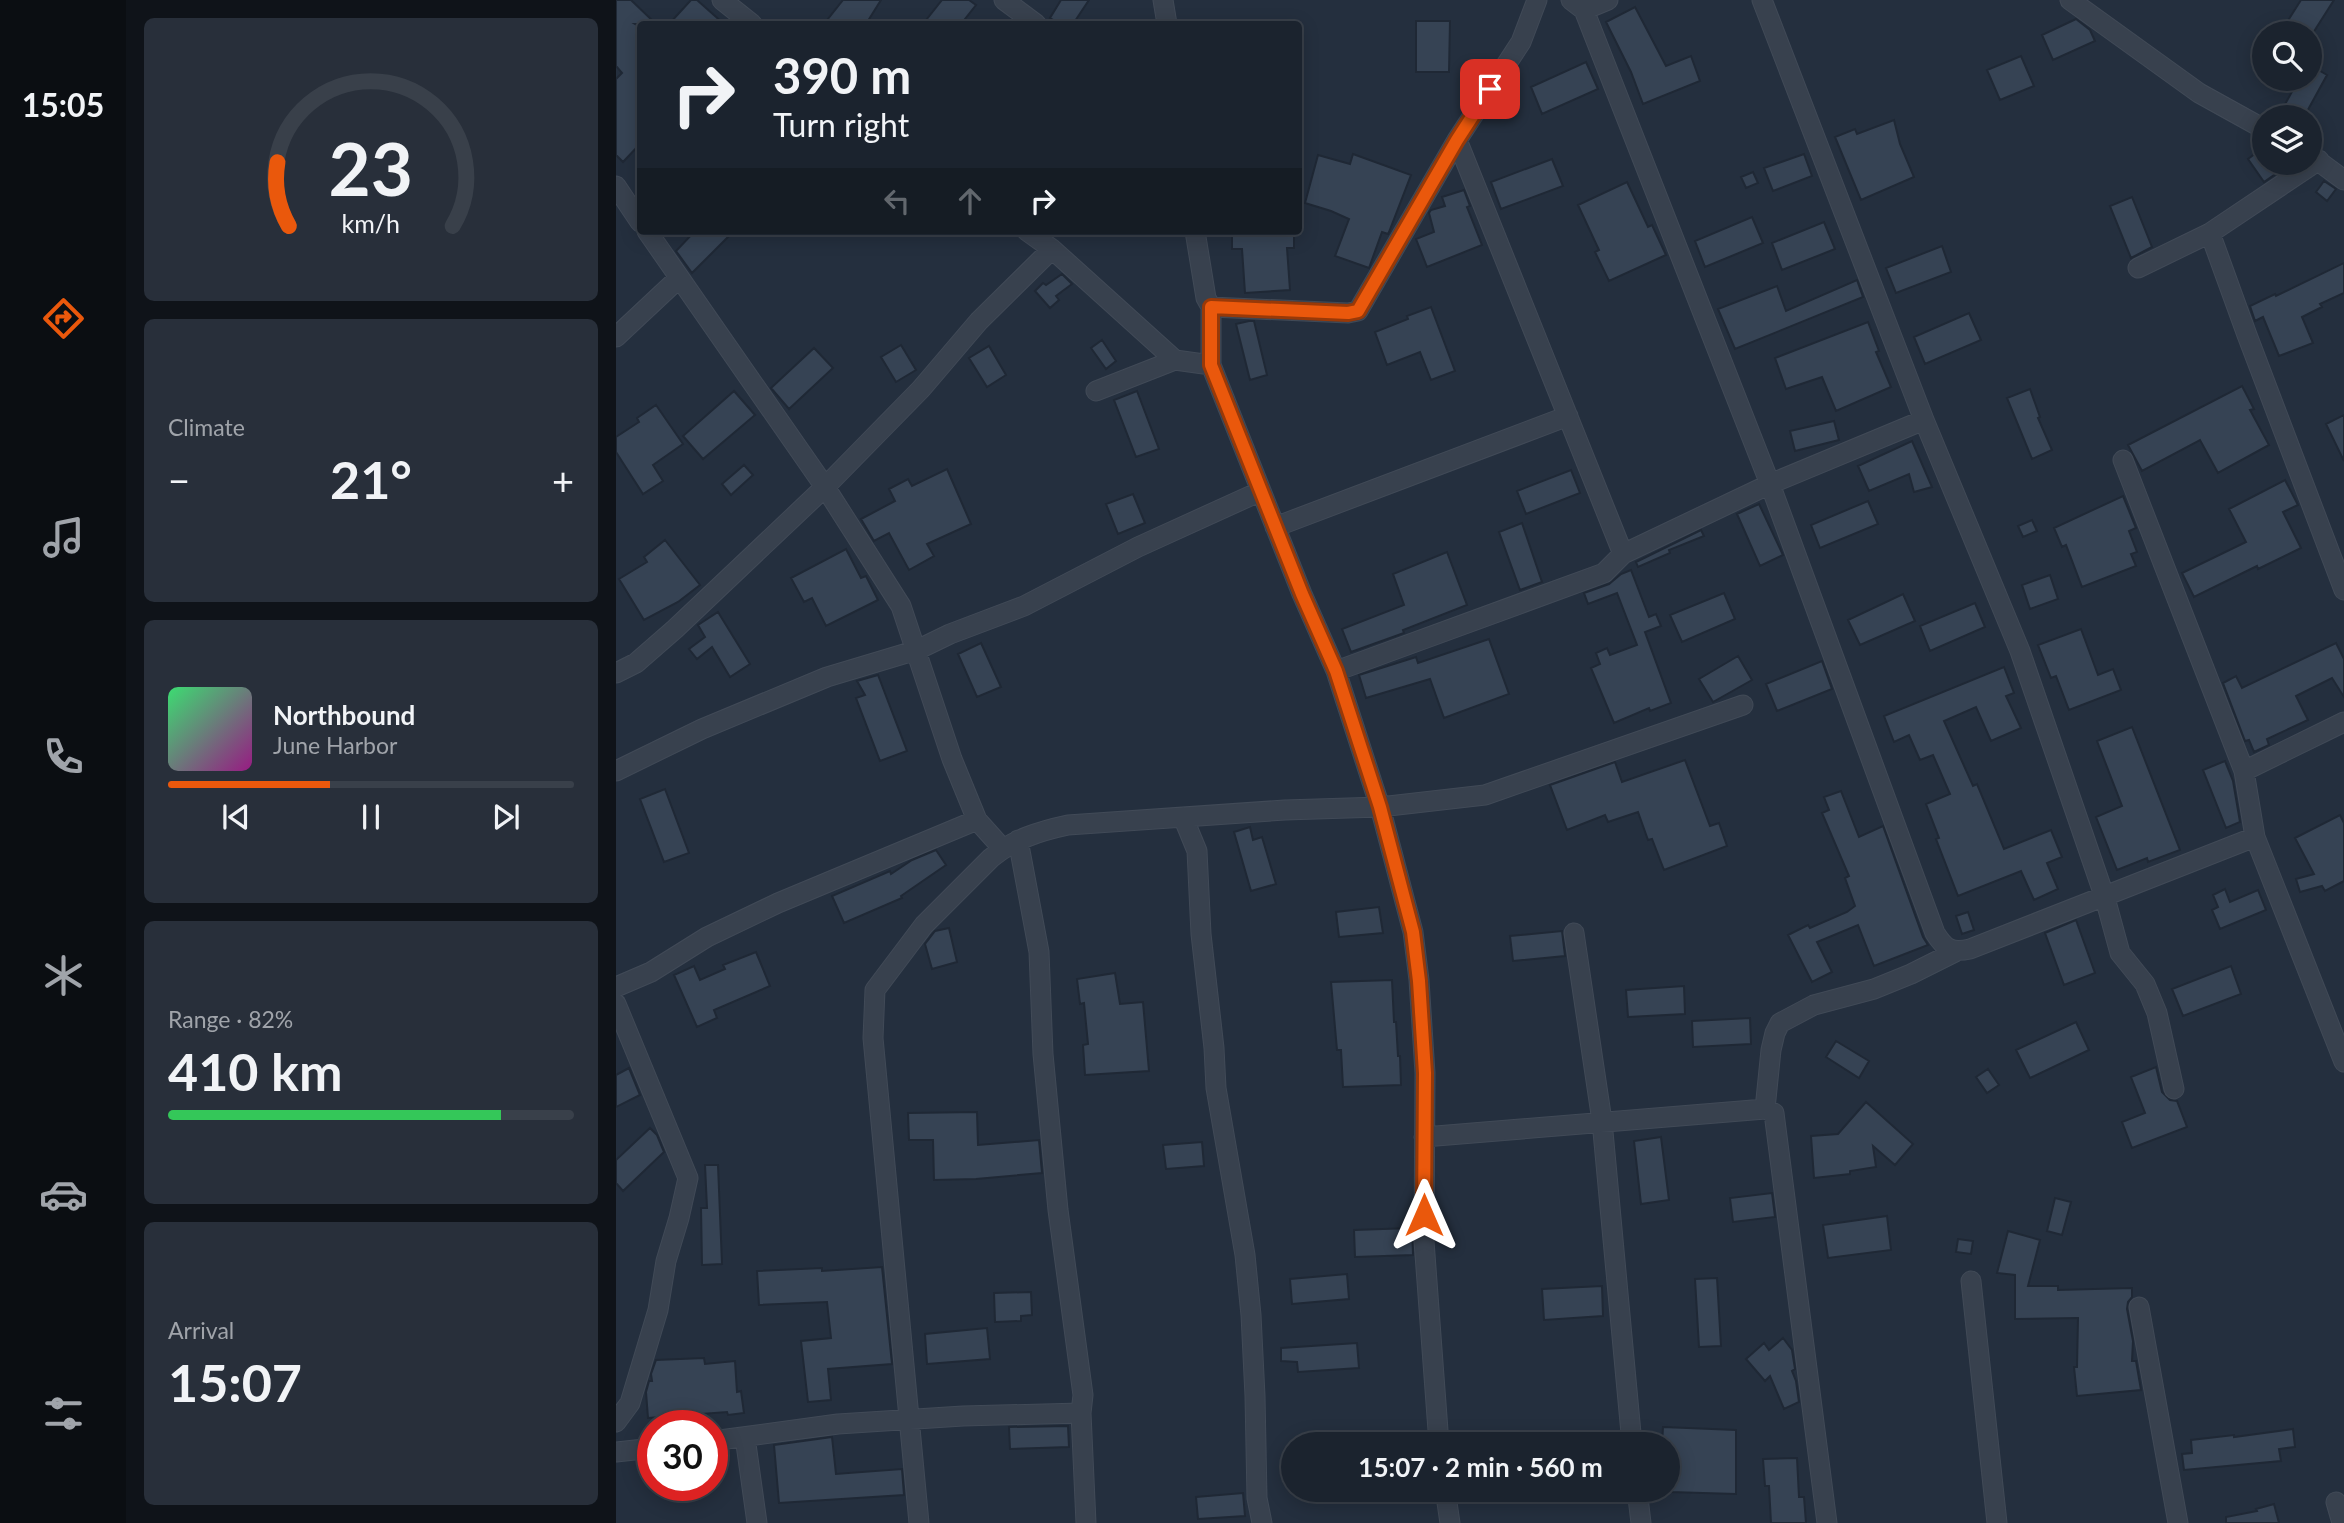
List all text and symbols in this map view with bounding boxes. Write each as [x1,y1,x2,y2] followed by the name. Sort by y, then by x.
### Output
[2252,21,2322,175] map controls
[2252,21,2322,91] button: search
[773,46,911,104] text: 390 m
[658,49,749,140] icon: right
[1460,59,1520,119] pin
[1471,70,1509,108] icon: arrive
[22,85,104,124] text: 15:05
[773,105,909,144] text: Turn right
[2252,105,2322,175] button: layers
[329,124,413,212] text: 23
[878,182,916,220] icon: left
[951,182,989,220] icon: ahead
[1024,182,1062,220] icon: right
[342,207,400,237] text: km/h
[39,294,88,343] icon: directions
[168,413,245,441] text: Climate
[330,448,412,510] text: 21°
[168,457,190,503] text: −
[552,457,574,503] text: +
[39,513,88,562] icon: music
[273,699,415,731] text: Northbound
[273,731,397,759] text: June Harbor
[39,732,88,781] icon: phone
[217,798,255,836] icon: previous
[352,798,390,836] icon: pause
[487,798,525,836] icon: next
[39,951,88,1000] icon: climate
[168,1005,293,1033] text: Range · 82%
[168,1040,342,1102] text: 410 km
[39,1170,88,1219] icon: car
[1387,1178,1461,1252] position arrow
[168,1316,234,1344] text: Arrival
[168,1351,302,1413] text: 15:07
[39,1389,88,1438] icon: filters
[637,1410,728,1501] speed limit sign: 30
[1358,1451,1603,1483] text: 15:07 · 2 min · 560 m

